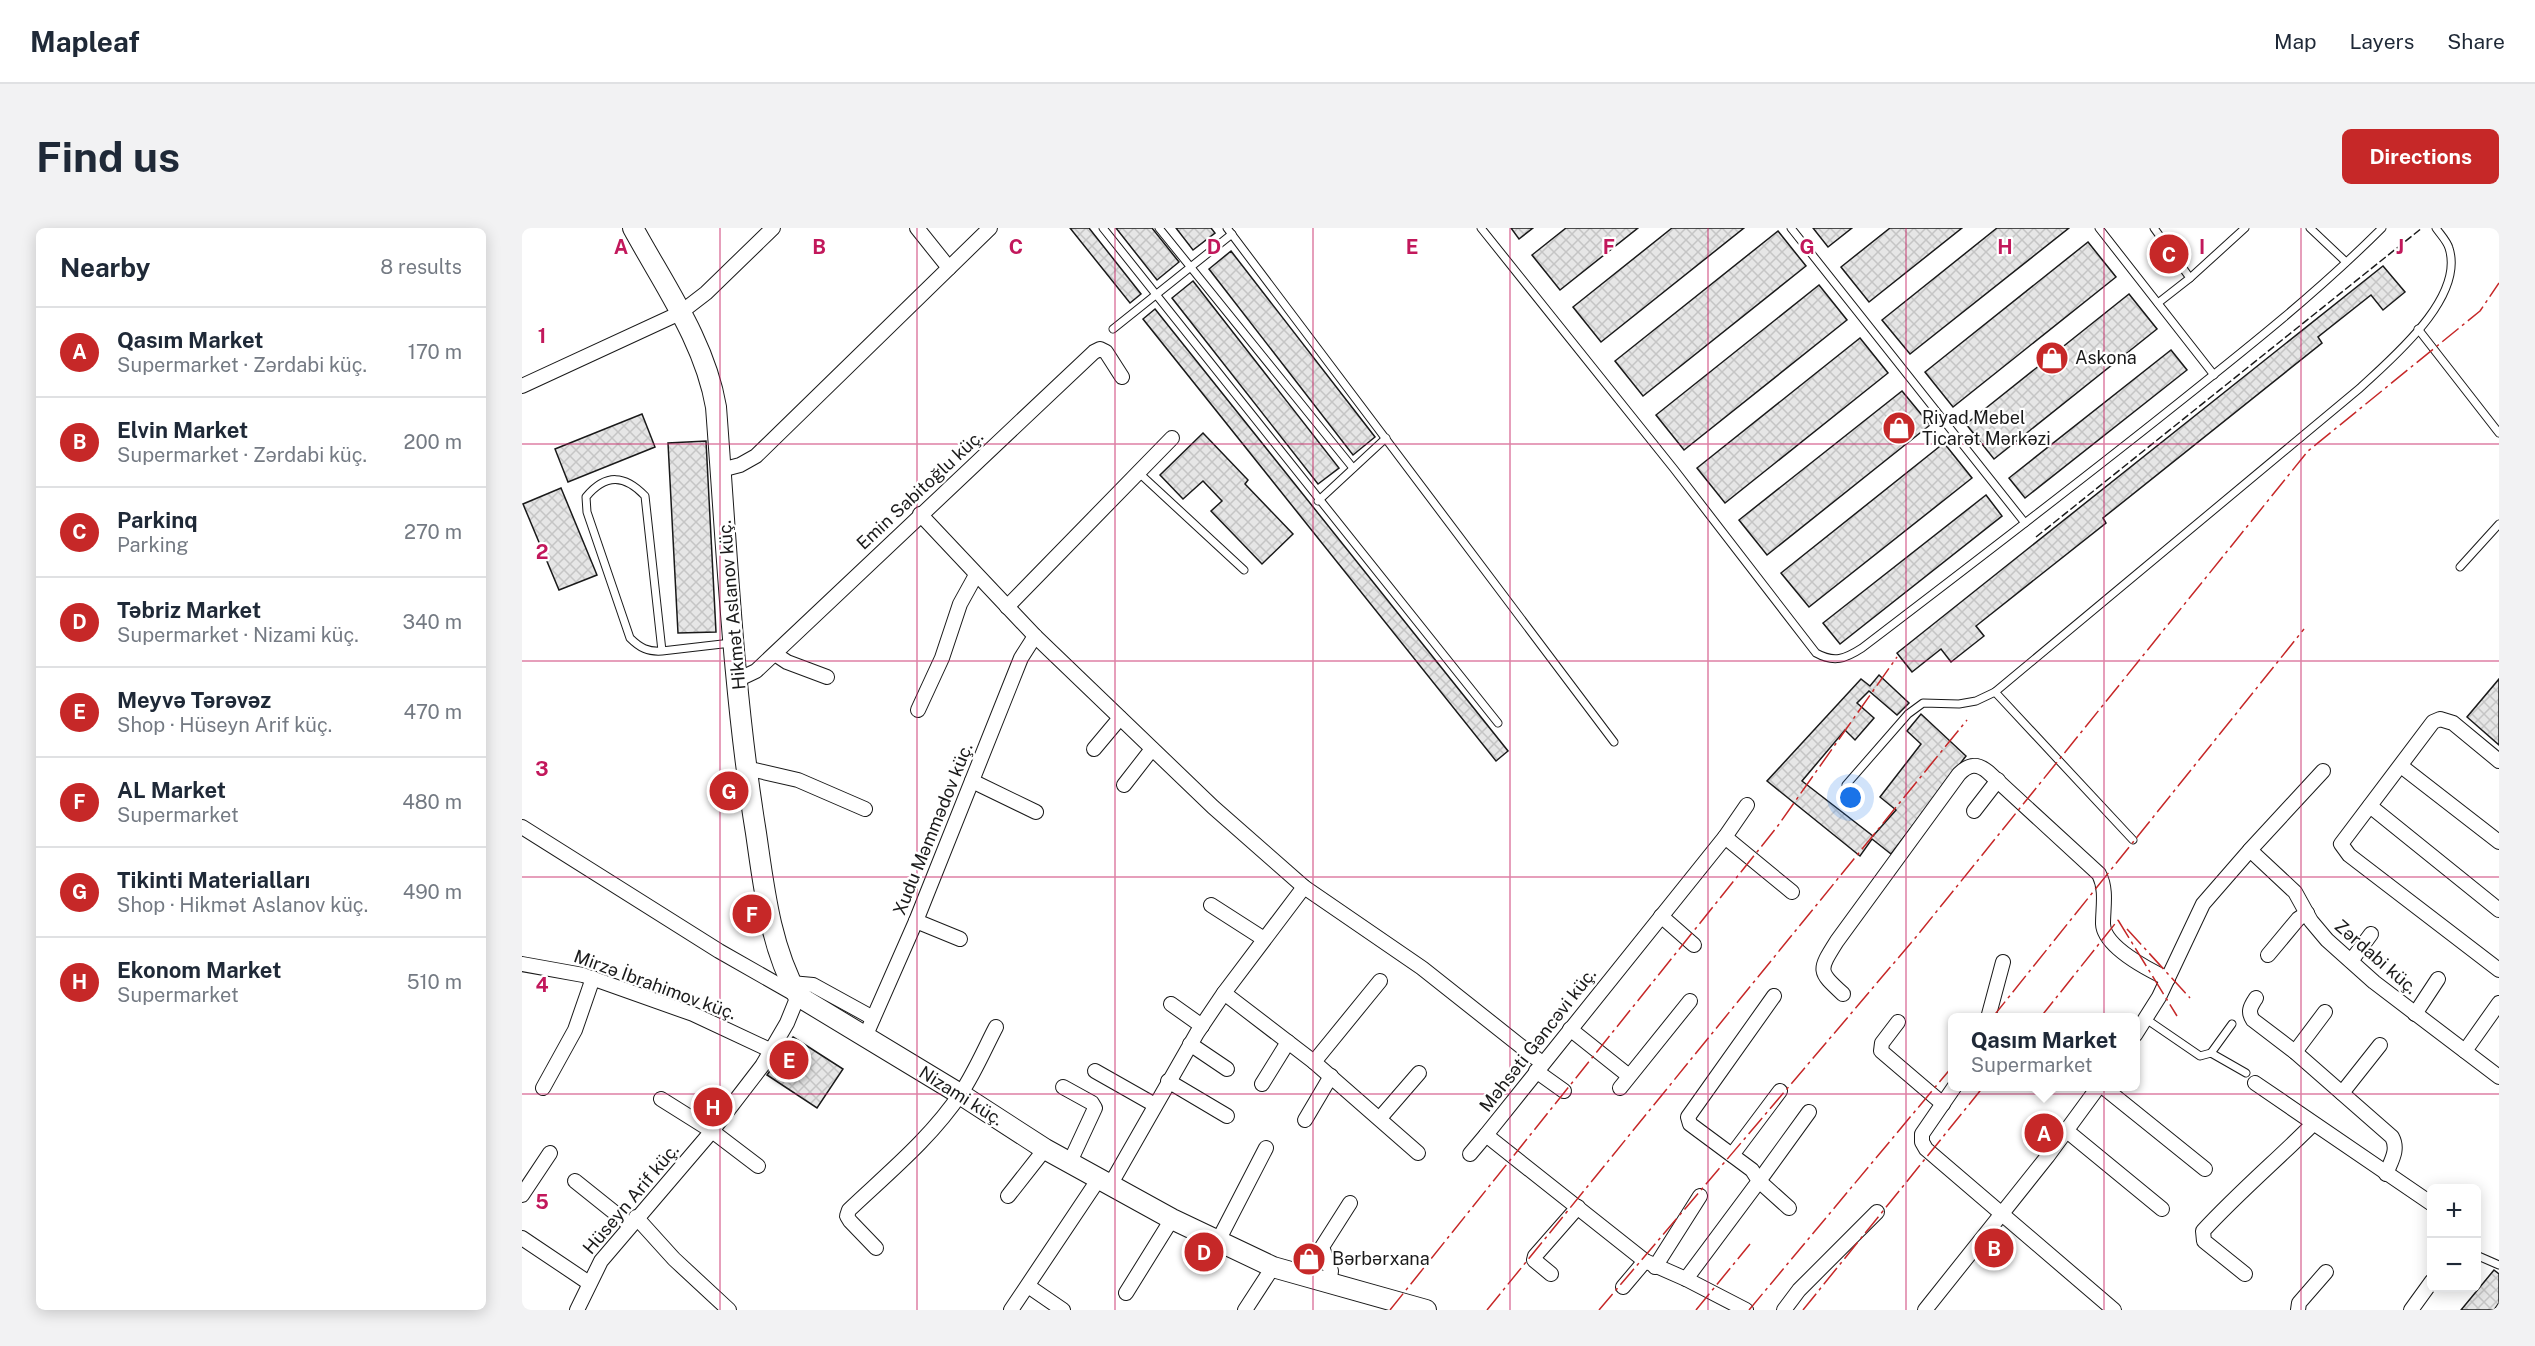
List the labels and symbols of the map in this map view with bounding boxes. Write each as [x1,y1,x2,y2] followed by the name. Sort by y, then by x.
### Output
[2150,231,2188,276] pin: C
[614,235,628,259] text: A
[812,235,826,259] text: B
[1009,235,1023,259] text: C
[1207,235,1221,259] text: D
[1406,235,1418,259] text: E
[1603,235,1615,259] text: F
[1799,235,1815,259] text: G
[1997,235,2013,259] text: H
[2199,235,2205,259] text: I
[2396,235,2404,259] text: J
[538,324,546,348] text: 1
[2034,340,2070,376] shop icon: Askona
[2075,347,2137,368] place label: Askona
[1922,407,2051,449] place label: Riyad Mebel Ticarət Mərkəzi
[1881,410,1917,446] shop icon: Riyad Mebel Ticarət Mərkəzi
[852,426,987,554] street label: Emin Sabitoğlu küç.
[714,519,749,691] street label: Hikmət Aslanov küç.
[536,540,548,564] text: 2
[888,740,977,918] street label: Xudu Məmmədov küç.
[535,757,549,781] text: 3
[710,768,748,814] pin: G
[1836,783,1865,812] your location
[732,892,772,936] pin: F
[2331,915,2422,998] street label: Zərdabi küç.
[571,944,740,1024] street label: Mirzə İbrahimov küç.
[1475,964,1600,1116] street label: Məhsəti Gəncəvi küç.
[535,973,549,997] text: 4
[770,1038,808,1082] pin: E
[915,1061,1007,1130] street label: Nizami küç.
[694,1084,732,1130] pin: H
[2024,1110,2063,1156] pin: A
[578,1139,683,1258] street label: Hüseyn Arif küç.
[535,1190,549,1214] text: 5
[1974,1226,2014,1270] pin: B
[1184,1230,1224,1274] pin: D
[1291,1241,1327,1277] shop icon: Bərbərxana
[1332,1248,1430,1269] place label: Bərbərxana

